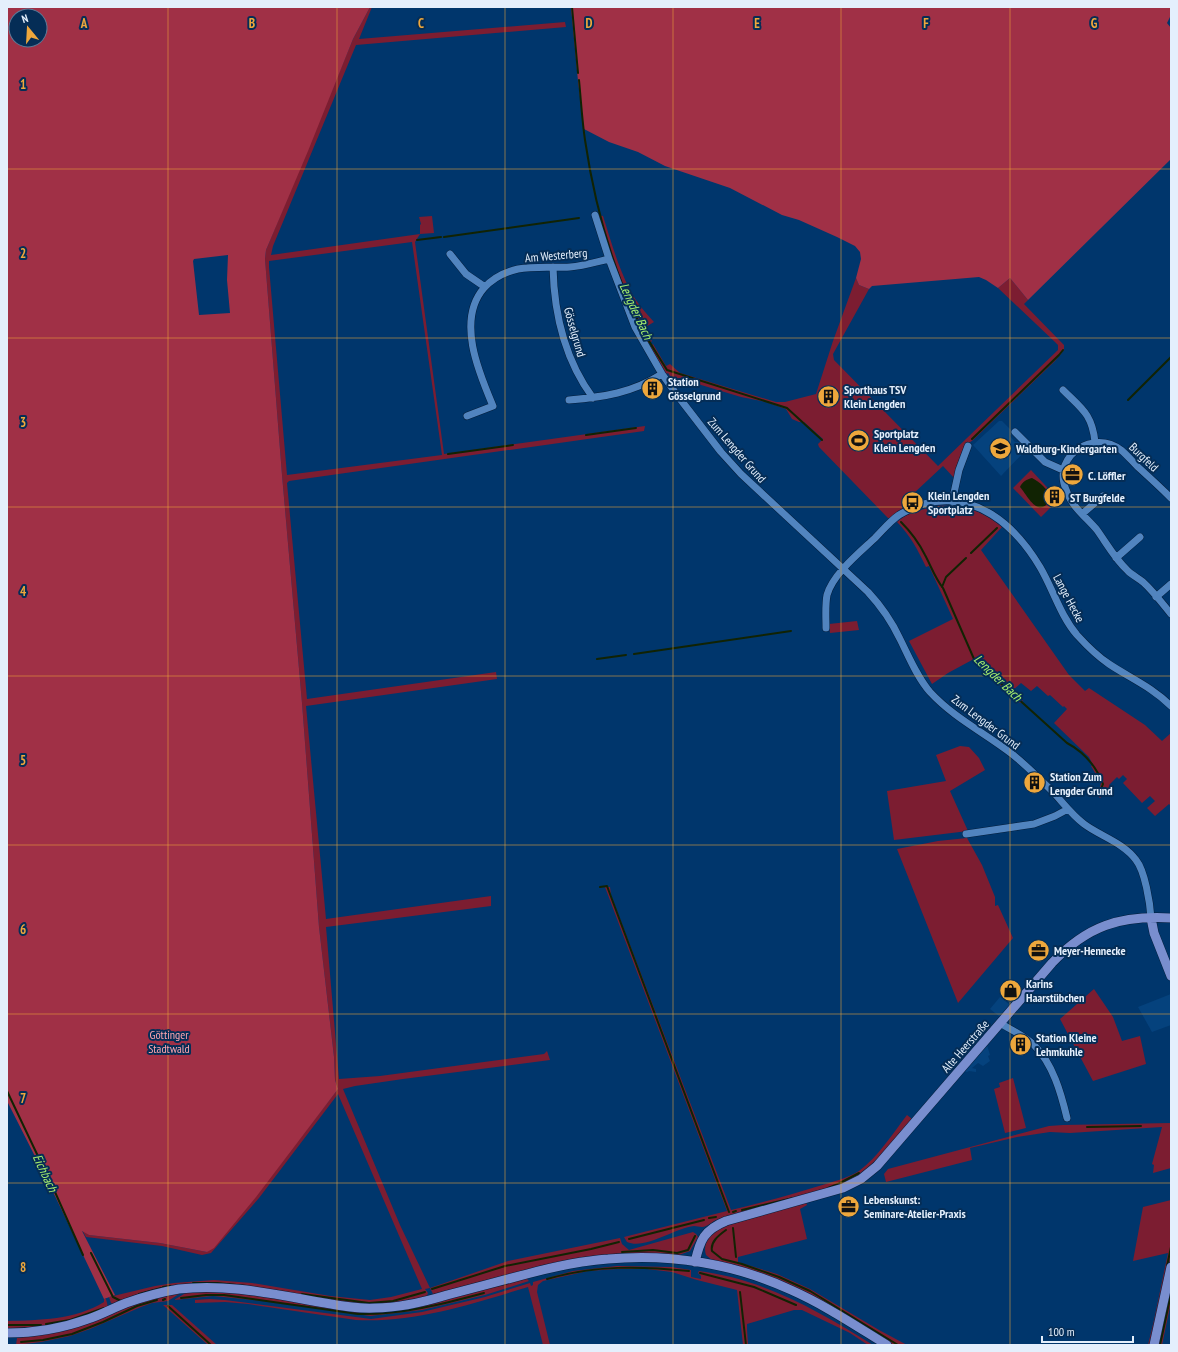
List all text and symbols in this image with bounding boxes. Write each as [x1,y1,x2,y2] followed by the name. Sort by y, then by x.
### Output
[8,8,48,48] north arrow
[20,11,30,26] text: N
[80,15,88,32] text: A
[249,15,255,32] text: B
[418,15,424,32] text: C
[586,15,593,32] text: D
[754,15,760,32] text: E
[923,15,929,32] text: F
[1091,15,1098,32] text: G
[20,76,26,93] text: 1
[20,245,26,262] text: 2
[524,245,588,265] street label: Am Westerberg
[616,280,657,343] water label: Lengder Bach
[561,305,589,359] street label: Gösselgrund
[668,374,721,403] place label: Station Gösselgrund
[640,375,666,401] building icon: Station Gösselgrund
[844,382,907,411] place label: Sporthaus TSV Klein Lengden
[816,383,842,409] building icon: Sporthaus TSV Klein Lengden
[20,414,26,431] text: 3
[705,414,769,486] street label: Zum Lengder Grund
[874,426,935,455] place label: Sportplatz Klein Lengden
[846,427,872,453] sports icon: Sportplatz Klein Lengden
[988,435,1014,461] school or university icon: Waldburg-Kindergarten
[1126,439,1162,475] street label: Burgfeld
[1015,441,1117,456] place label: Waldburg-Kindergarten
[1059,462,1085,488] office icon: C. Löffler
[1088,468,1126,483] place label: C. Löffler
[1042,484,1068,510] building icon: ST Burgfelde
[928,488,989,517] place label: Klein Lengden Sportplatz
[899,489,925,515] bus stop icon: Klein Lengden Sportplatz
[1070,490,1125,505] place label: ST Burgfelde
[1050,571,1088,625] street label: Lange Hecke
[20,583,27,600] text: 4
[970,651,1027,706] water label: Lengder Bach
[949,692,1023,752] street label: Zum Lengder Grund
[20,752,26,769] text: 5
[1050,769,1113,798] place label: Station Zum Lengder Grund
[1022,770,1048,796] building icon: Station Zum Lengder Grund
[20,921,26,938] text: 6
[1026,937,1052,963] office icon: Meyer-Hennecke
[1054,943,1126,958] place label: Meyer-Hennecke
[1026,976,1084,1005] place label: Karins Haarstübchen
[997,977,1023,1003] shop icon: Karins Haarstübchen
[938,1017,992,1075] street label: Alte Heerstraße
[148,1027,190,1056] park label: Göttinger Stadtwald
[1036,1030,1097,1059] place label: Station Kleine Lehmkuhle
[1007,1031,1033,1057] building icon: Station Kleine Lehmkuhle
[20,1090,26,1107] text: 7
[29,1151,62,1196] water label: Eichbach
[864,1192,966,1221] place label: Lebenskunst: Seminare-Atelier-Praxis
[835,1193,861,1219] office icon: Lebenskunst: Seminare-Atelier-Praxis
[20,1259,26,1276] text: 8
[1042,1318,1133,1344] scale bar
[1048,1324,1075,1339] text: 100 m

